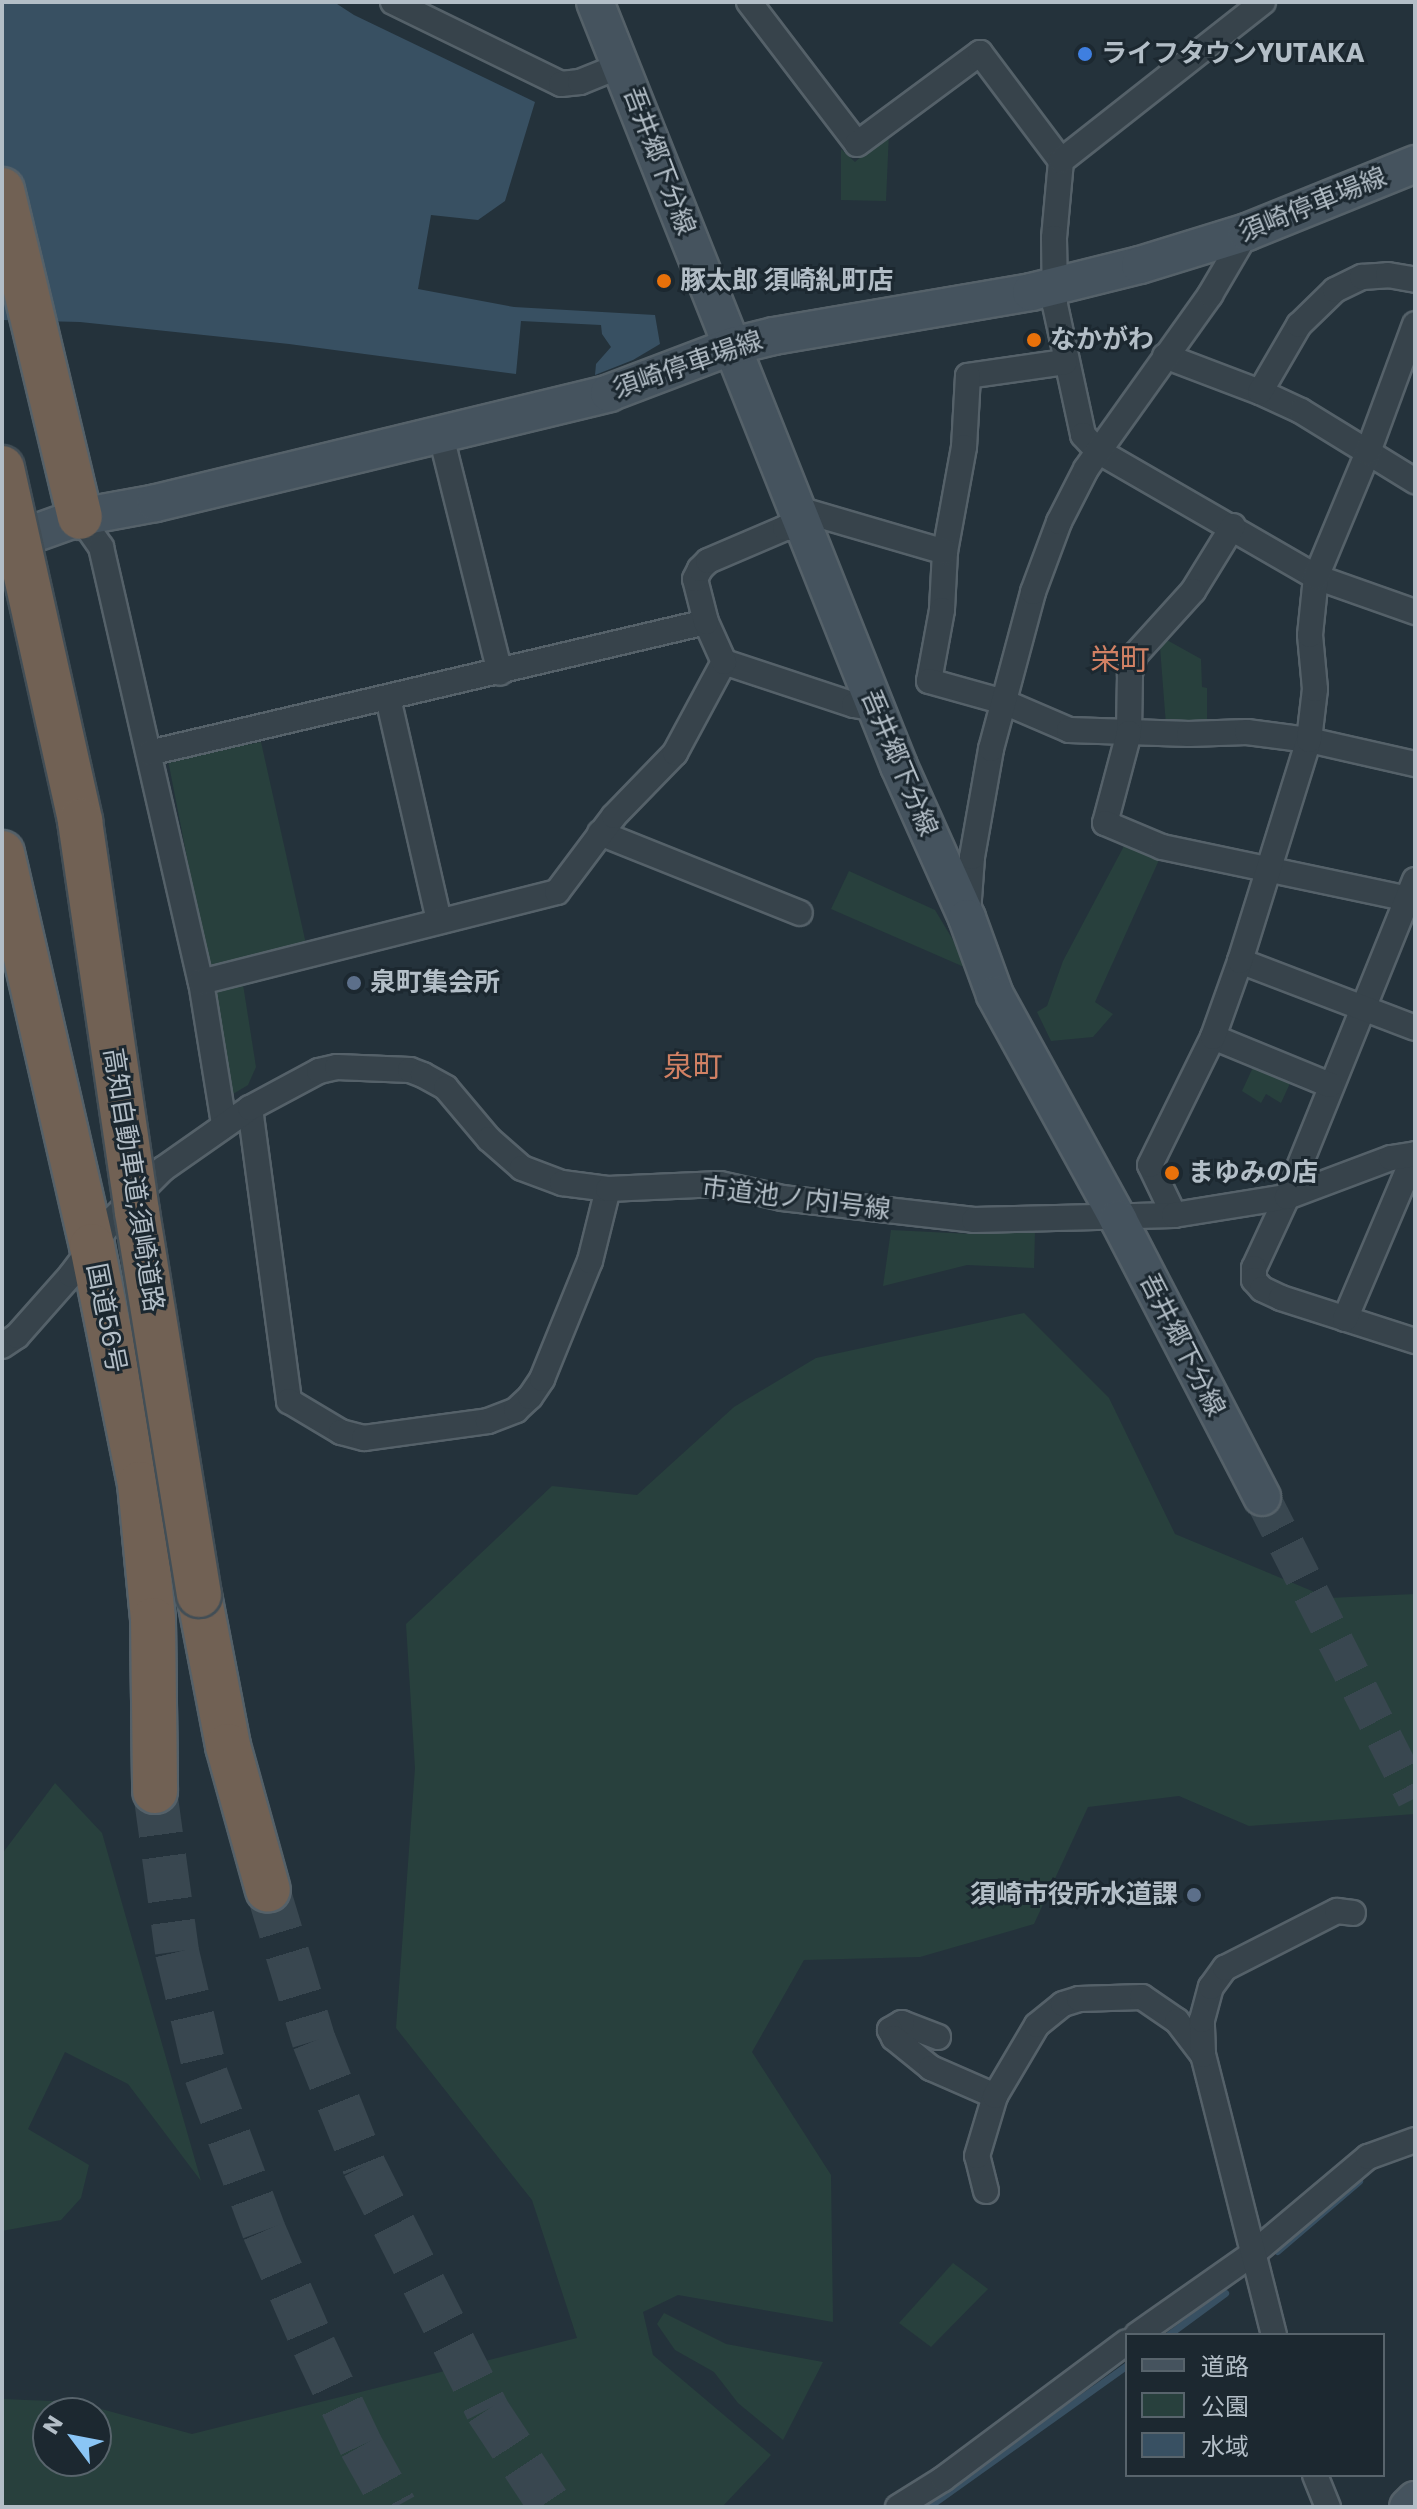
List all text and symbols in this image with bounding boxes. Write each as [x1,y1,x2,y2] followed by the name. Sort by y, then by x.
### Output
[1101,38,1365,70] place label: ライフタウンYUTAKA
[1076,45,1094,63] marker: ライフタウンYUTAKA
[616,83,702,239] street label: 吾井郷下分線
[1235,161,1391,249] street label: 須崎停車場線
[680,265,894,297] place label: 豚太郎 須崎糺町店
[655,272,673,290] marker: 豚太郎 須崎糺町店
[1050,324,1154,356] place label: なかがわ
[609,325,767,405] street label: 須崎停車場線
[1025,331,1043,349] marker: なかがわ
[1090,642,1150,678] district label: 栄町
[854,685,944,841] street label: 吾井郷下分線
[370,967,500,999] place label: 泉町集会所
[345,974,363,992] marker: 泉町集会所
[97,1046,169,1314] street label: 高知自動車道;須崎道路
[663,1049,723,1085] district label: 泉町
[1188,1157,1318,1189] place label: まゆみの店
[1163,1164,1181,1182] marker: まゆみの店
[700,1172,892,1226] street label: 市道池ノ内1号線
[80,1261,132,1375] street label: 国道56号
[1133,1268,1231,1422] street label: 吾井郷下分線
[970,1879,1178,1911] place label: 須崎市役所水道課
[1185,1886,1203,1904] marker: 須崎市役所水道課
[1125,2333,1385,2477] legend
[1201,2350,1249,2383] text: 道路
[1201,2390,1249,2423] text: 公園
[32,2397,112,2477] north arrow
[35,2410,70,2440] text: N
[1201,2430,1249,2463] text: 水域

